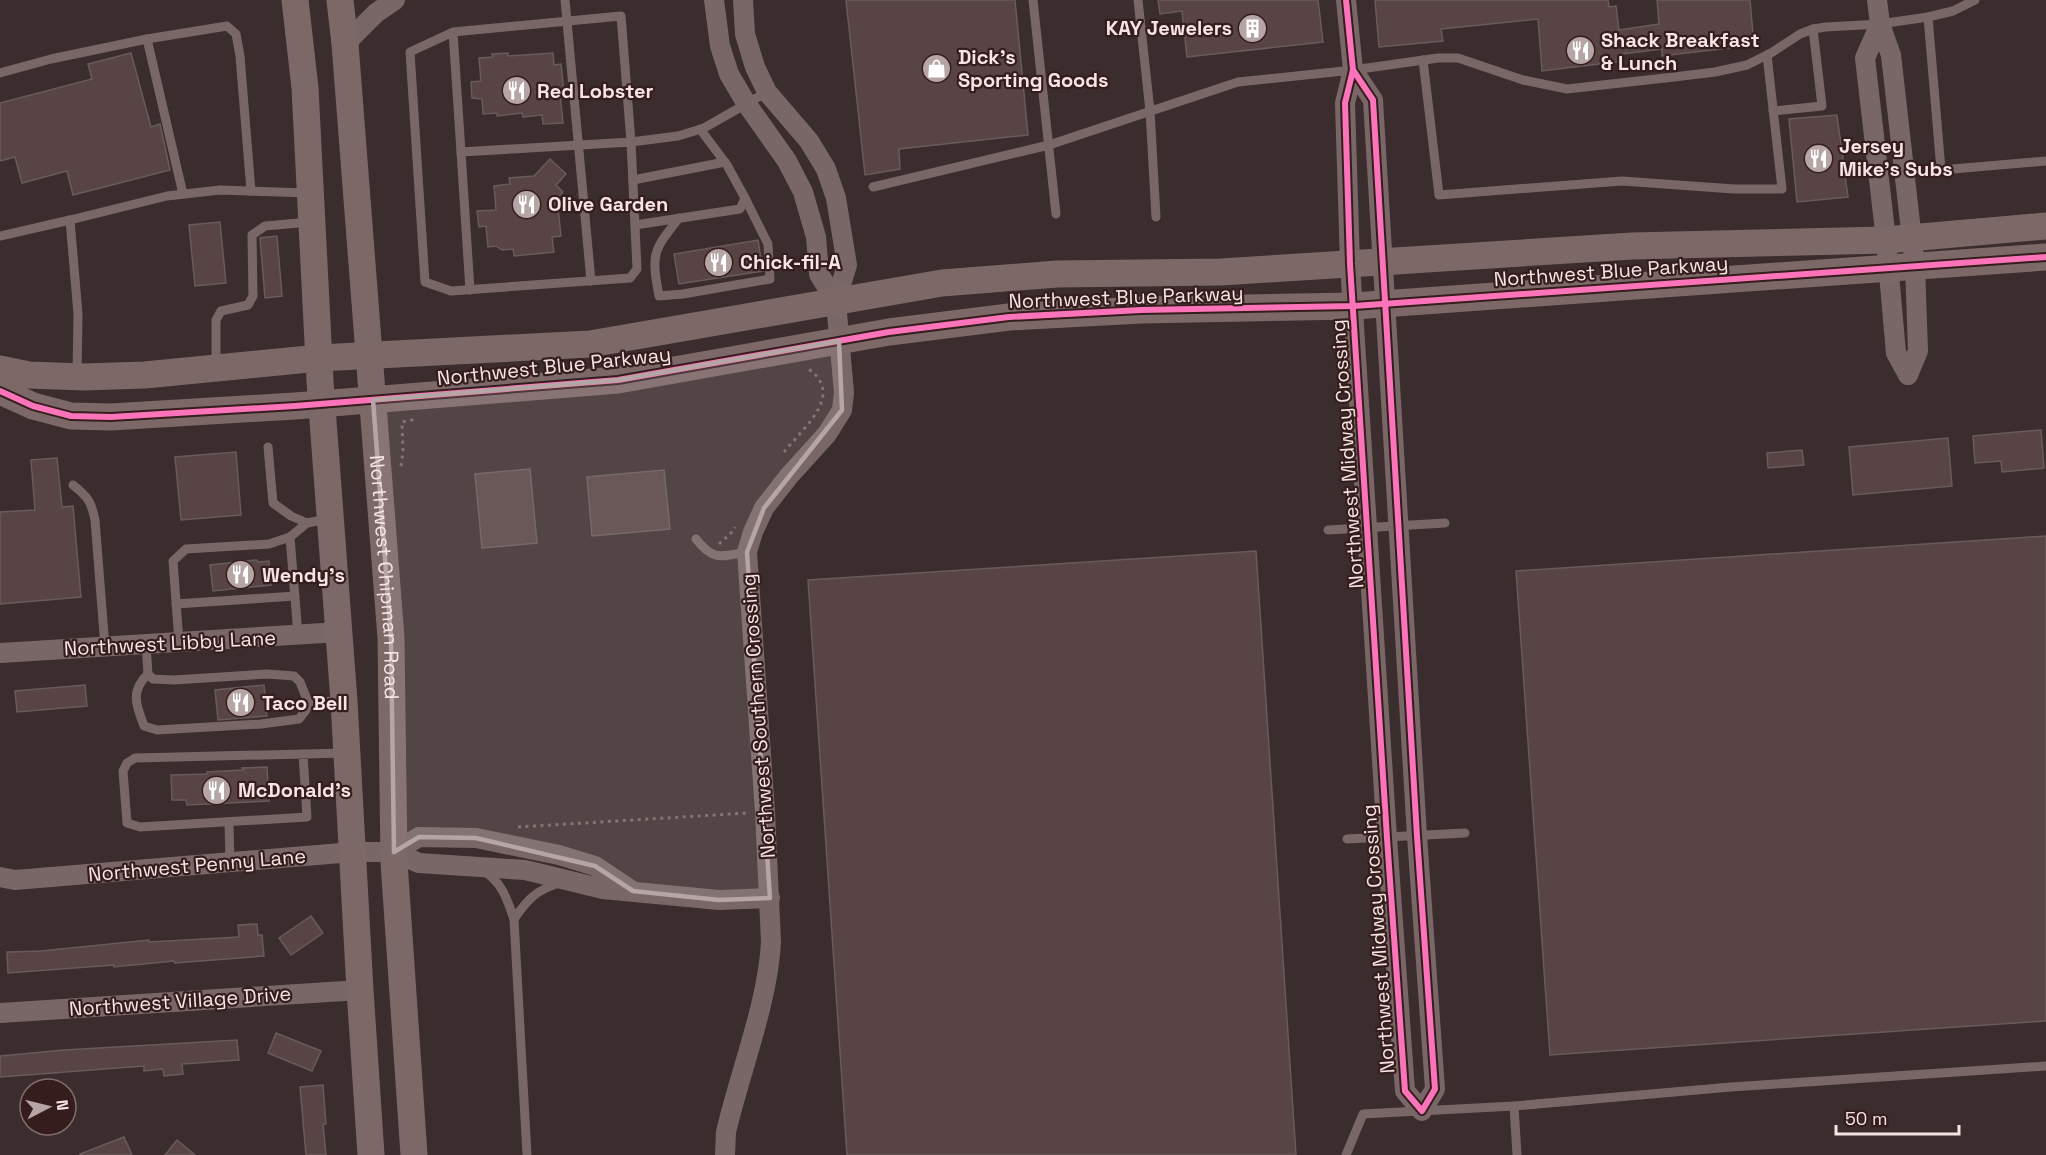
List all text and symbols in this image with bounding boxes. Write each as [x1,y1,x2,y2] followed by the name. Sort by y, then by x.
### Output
[1237,12,1269,44] building icon: KAY Jewelers
[1106,15,1232,41] place label: KAY Jewelers
[1601,27,1760,76] place label: Shack Breakfast & Lunch
[1564,35,1596,67] restaurant icon: Shack Breakfast & Lunch
[958,44,1109,93] place label: Dick's Sporting Goods
[921,52,953,84] shop icon: Dick's Sporting Goods
[500,75,532,107] restaurant icon: Red Lobster
[537,78,653,104] place label: Red Lobster
[1839,133,1953,182] place label: Jersey Mike's Subs
[1802,142,1834,174] restaurant icon: Jersey Mike's Subs
[511,188,543,220] restaurant icon: Olive Garden
[548,191,668,217] place label: Olive Garden
[703,246,735,278] restaurant icon: Chick-fil-A
[740,249,841,275] place label: Chick-fil-A
[1493,250,1729,292] street label: Northwest Blue Parkway
[1008,280,1244,314] street label: Northwest Blue Parkway
[1325,318,1369,590] street label: Northwest Midway Crossing
[436,341,672,391] street label: Northwest Blue Parkway
[364,454,405,700] street label: Northwest Chipman Road
[225,559,257,591] restaurant icon: Wendy's
[262,562,345,588] place label: Wendy's
[735,573,781,859] street label: Northwest Southern Crossing
[63,624,277,662] street label: Northwest Libby Lane
[225,687,257,719] restaurant icon: Taco Bell
[262,690,348,716] place label: Taco Bell
[201,774,233,806] restaurant icon: McDonald's
[238,777,351,803] place label: McDonald's
[1356,803,1400,1075] street label: Northwest Midway Crossing
[87,843,307,887] street label: Northwest Penny Lane
[68,980,292,1022] street label: Northwest Village Drive
[18,1077,78,1137] north arrow
[1836,1098,1959,1136] scale bar
[51,1099,73,1112] text: N
[1845,1107,1887,1130] text: 50 m

